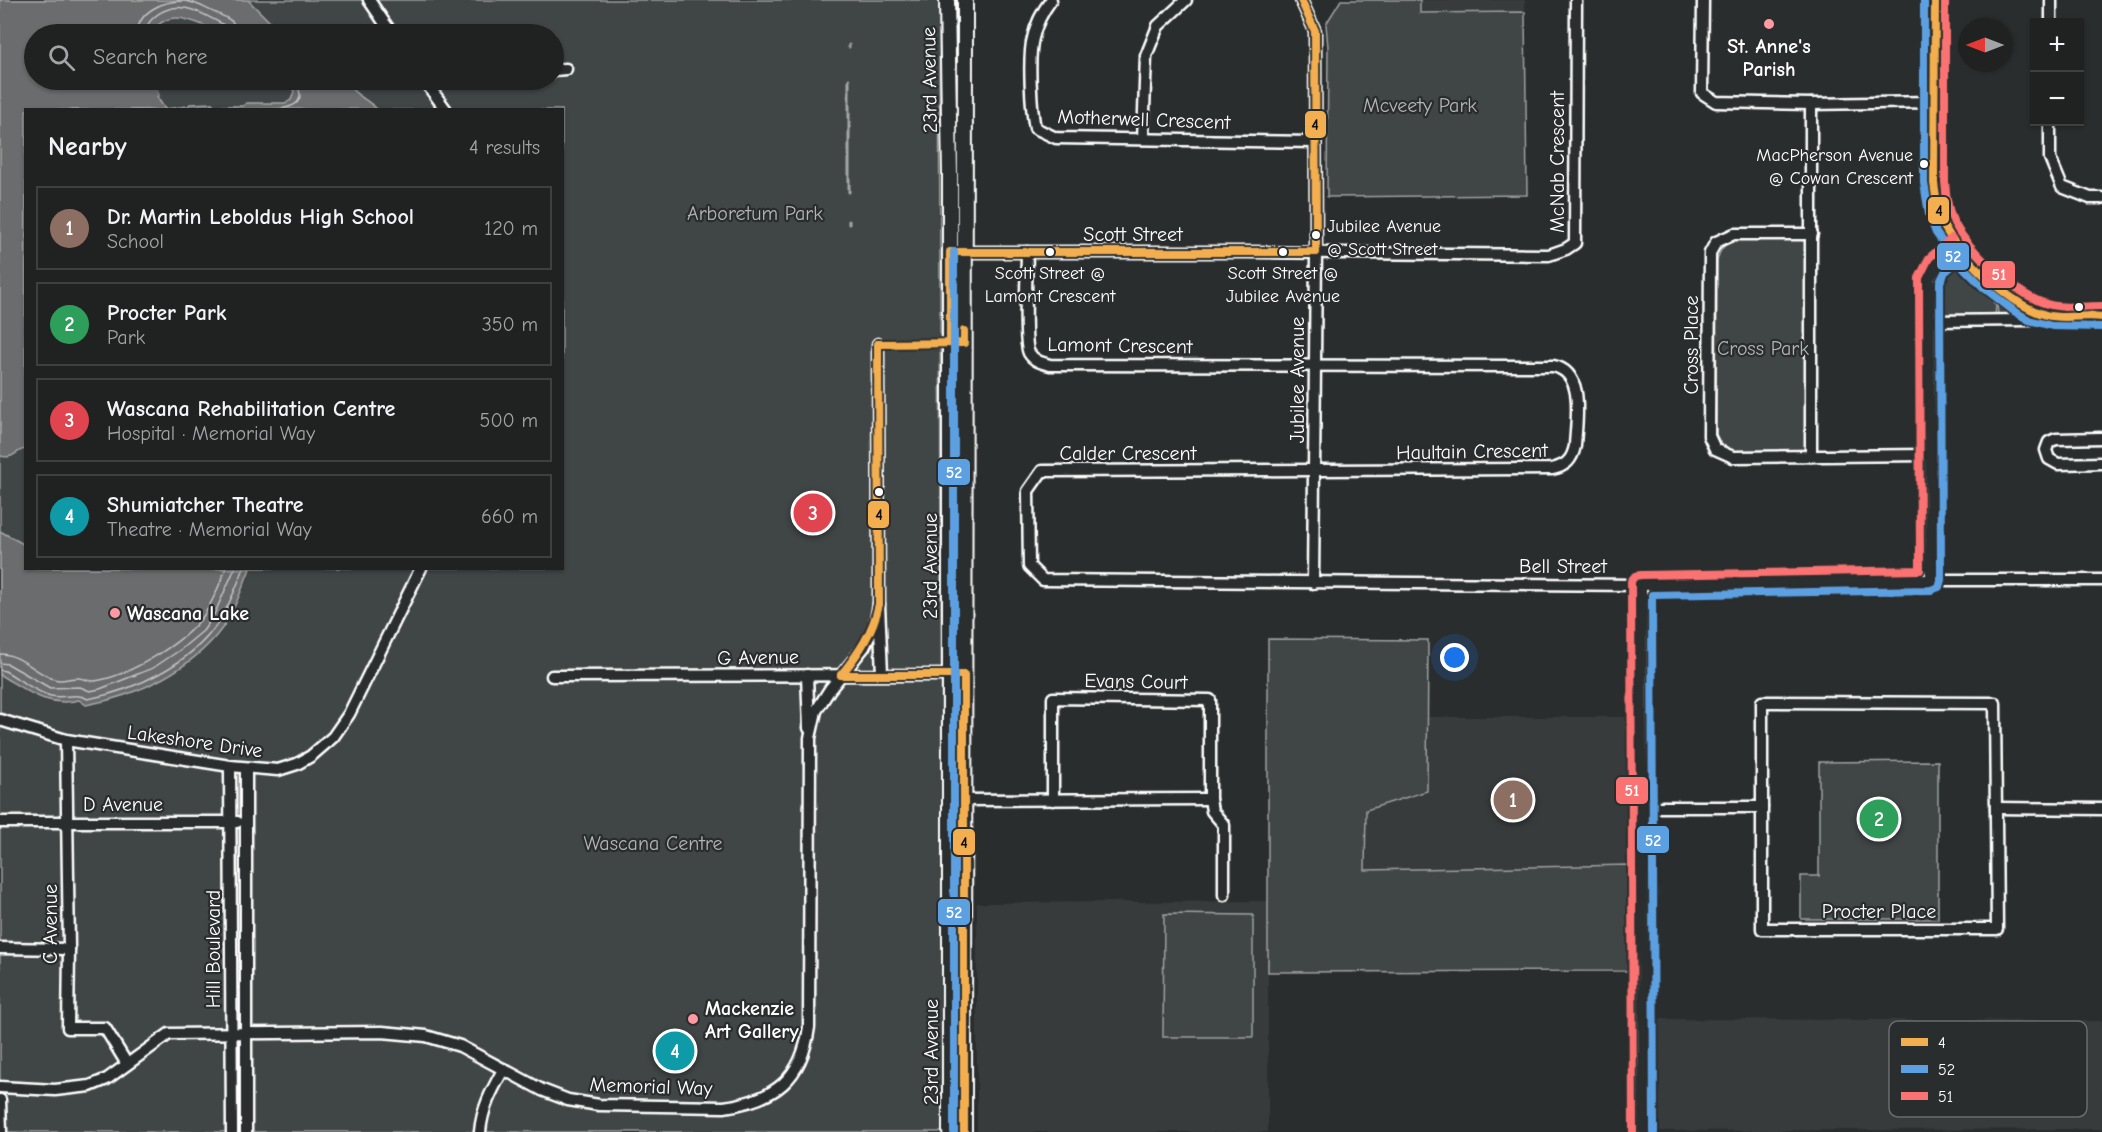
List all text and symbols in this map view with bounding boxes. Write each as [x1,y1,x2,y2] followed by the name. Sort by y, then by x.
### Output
[1762,17,1776,31] marker: St. Anne's Parish
[1958,18,2012,72] north arrow
[2030,18,2084,126] map controls
[2030,18,2084,72] button: +
[24,24,564,90] search box
[917,27,942,133] street label: 23rd Avenue
[1727,35,1811,81] place label: St. Anne's Parish
[45,41,78,74] icon: search
[93,44,208,70] text: Search here
[2030,72,2084,126] button: −
[1546,90,1569,233] street label: McNab Crescent
[1363,94,1477,117] park label: Mcveety Park
[1057,105,1232,134] street label: Motherwell Crescent
[1304,110,1327,139] line badge: 4
[1311,116,1319,134] text: 4
[48,132,127,162] text: Nearby
[469,136,540,159] text: 4 results
[1756,145,1914,189] place label: MacPherson Avenue @ Cowan Crescent
[1918,158,1930,170] marker: MacPherson Avenue @ Cowan Crescent
[1927,196,1950,225] line badge: 4
[687,202,823,225] park label: Arboretum Park
[1935,202,1943,220] text: 4
[107,204,414,230] text: Dr. Martin Leboldus High School
[1327,216,1441,260] place label: Jubilee Avenue @ Scott Street
[66,217,73,240] text: 1
[484,217,538,240] text: 120 m
[1083,223,1184,246] street label: Scott Street
[1310,229,1322,241] marker: Jubilee Avenue @ Scott Street
[107,230,164,253] text: School
[1936,242,1970,271] line badge: 52
[1044,246,1056,258] marker: Scott Street @ Lamont Crescent
[1277,246,1289,258] marker: Scott Street @ Jubilee Avenue
[1945,248,1961,266] text: 52
[1981,260,2016,289] line badge: 51
[985,263,1116,307] place label: Scott Street @ Lamont Crescent
[1226,263,1340,307] place label: Scott Street @ Jubilee Avenue
[1992,266,2006,284] text: 51
[1680,295,1703,395] street label: Cross Place
[107,300,227,326] text: Procter Park
[2073,301,2085,313] unlabelled marker
[65,313,74,336] text: 2
[482,313,538,336] text: 350 m
[1286,317,1309,443] street label: Jubilee Avenue
[107,326,145,349] text: Park
[1047,333,1194,358] street label: Lamont Crescent
[1717,337,1809,360] park label: Cross Park
[107,396,395,422] text: Wascana Rehabilitation Centre
[65,409,74,432] text: 3
[480,409,538,432] text: 500 m
[107,422,315,445] text: Hospital · Memorial Way
[1396,439,1549,464] street label: Haultain Crescent
[1060,442,1198,465] street label: Calder Crescent
[937,458,971,486] line badge: 52
[946,464,962,482] text: 52
[873,486,885,498] unlabelled marker
[794,490,832,536] pin: 3
[107,492,304,518] text: Shumiatcher Theatre
[867,500,890,529] line badge: 4
[65,505,74,528] text: 4
[481,505,538,528] text: 660 m
[875,506,883,524] text: 4
[919,513,942,619] street label: 23rd Avenue
[107,518,312,541] text: Theatre · Memorial Way
[1519,555,1608,578] street label: Bell Street
[127,602,249,625] place label: Wascana Lake
[108,606,122,620] marker: Wascana Lake
[1440,643,1469,672] your location
[717,645,799,670] street label: G Avenue
[1084,669,1189,694] street label: Evans Court
[126,721,264,762] street label: Lakeshore Drive
[1615,776,1649,805] line badge: 51
[1494,778,1532,822] pin: 1
[1625,782,1639,800] text: 51
[83,793,163,816] street label: D Avenue
[1860,796,1898,842] pin: 2
[1636,825,1670,854] line badge: 52
[952,828,976,856] line badge: 4
[583,832,723,855] park label: Wascana Centre
[1645,832,1661,850] text: 52
[960,834,968,852] text: 4
[39,884,62,964] street label: C Avenue
[202,890,225,1008] street label: Hill Boulevard
[937,898,971,926] line badge: 52
[1822,900,1936,923] street label: Procter Place
[946,904,962,922] text: 52
[705,997,799,1043] place label: Mackenzie Art Gallery
[920,999,943,1105] street label: 23rd Avenue
[686,1012,700,1026] marker: Mackenzie Art Gallery
[1889,1021,2087,1117] legend
[656,1028,694,1074] pin: 4
[1938,1034,1946,1052] text: 4
[1938,1061,1955,1079] text: 52
[589,1073,713,1100] street label: Memorial Way
[1938,1088,1953,1106] text: 51

